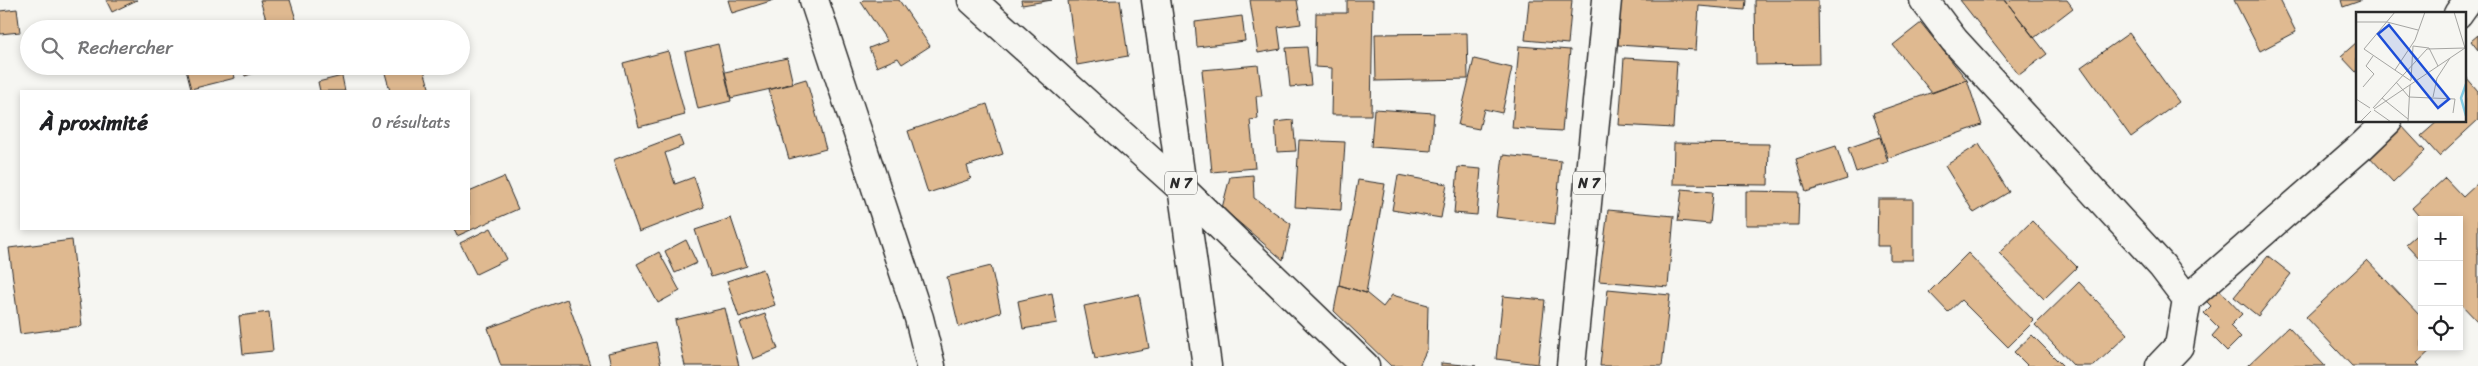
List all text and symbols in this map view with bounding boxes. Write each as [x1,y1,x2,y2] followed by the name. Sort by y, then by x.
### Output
[2356,12,2466,122] inset map
[20,20,470,75] search box
[78,31,173,64] text: Rechercher
[38,34,66,62] icon: search
[40,104,148,142] text: À proximité
[372,108,450,137] text: 0 résultats
[1165,172,1197,194] road number: N 7
[1573,172,1605,194] road number: N 7
[2418,216,2463,351] map controls
[2418,216,2463,261] button: +
[2418,261,2463,306] button: −
[2418,306,2463,351] button: locate

